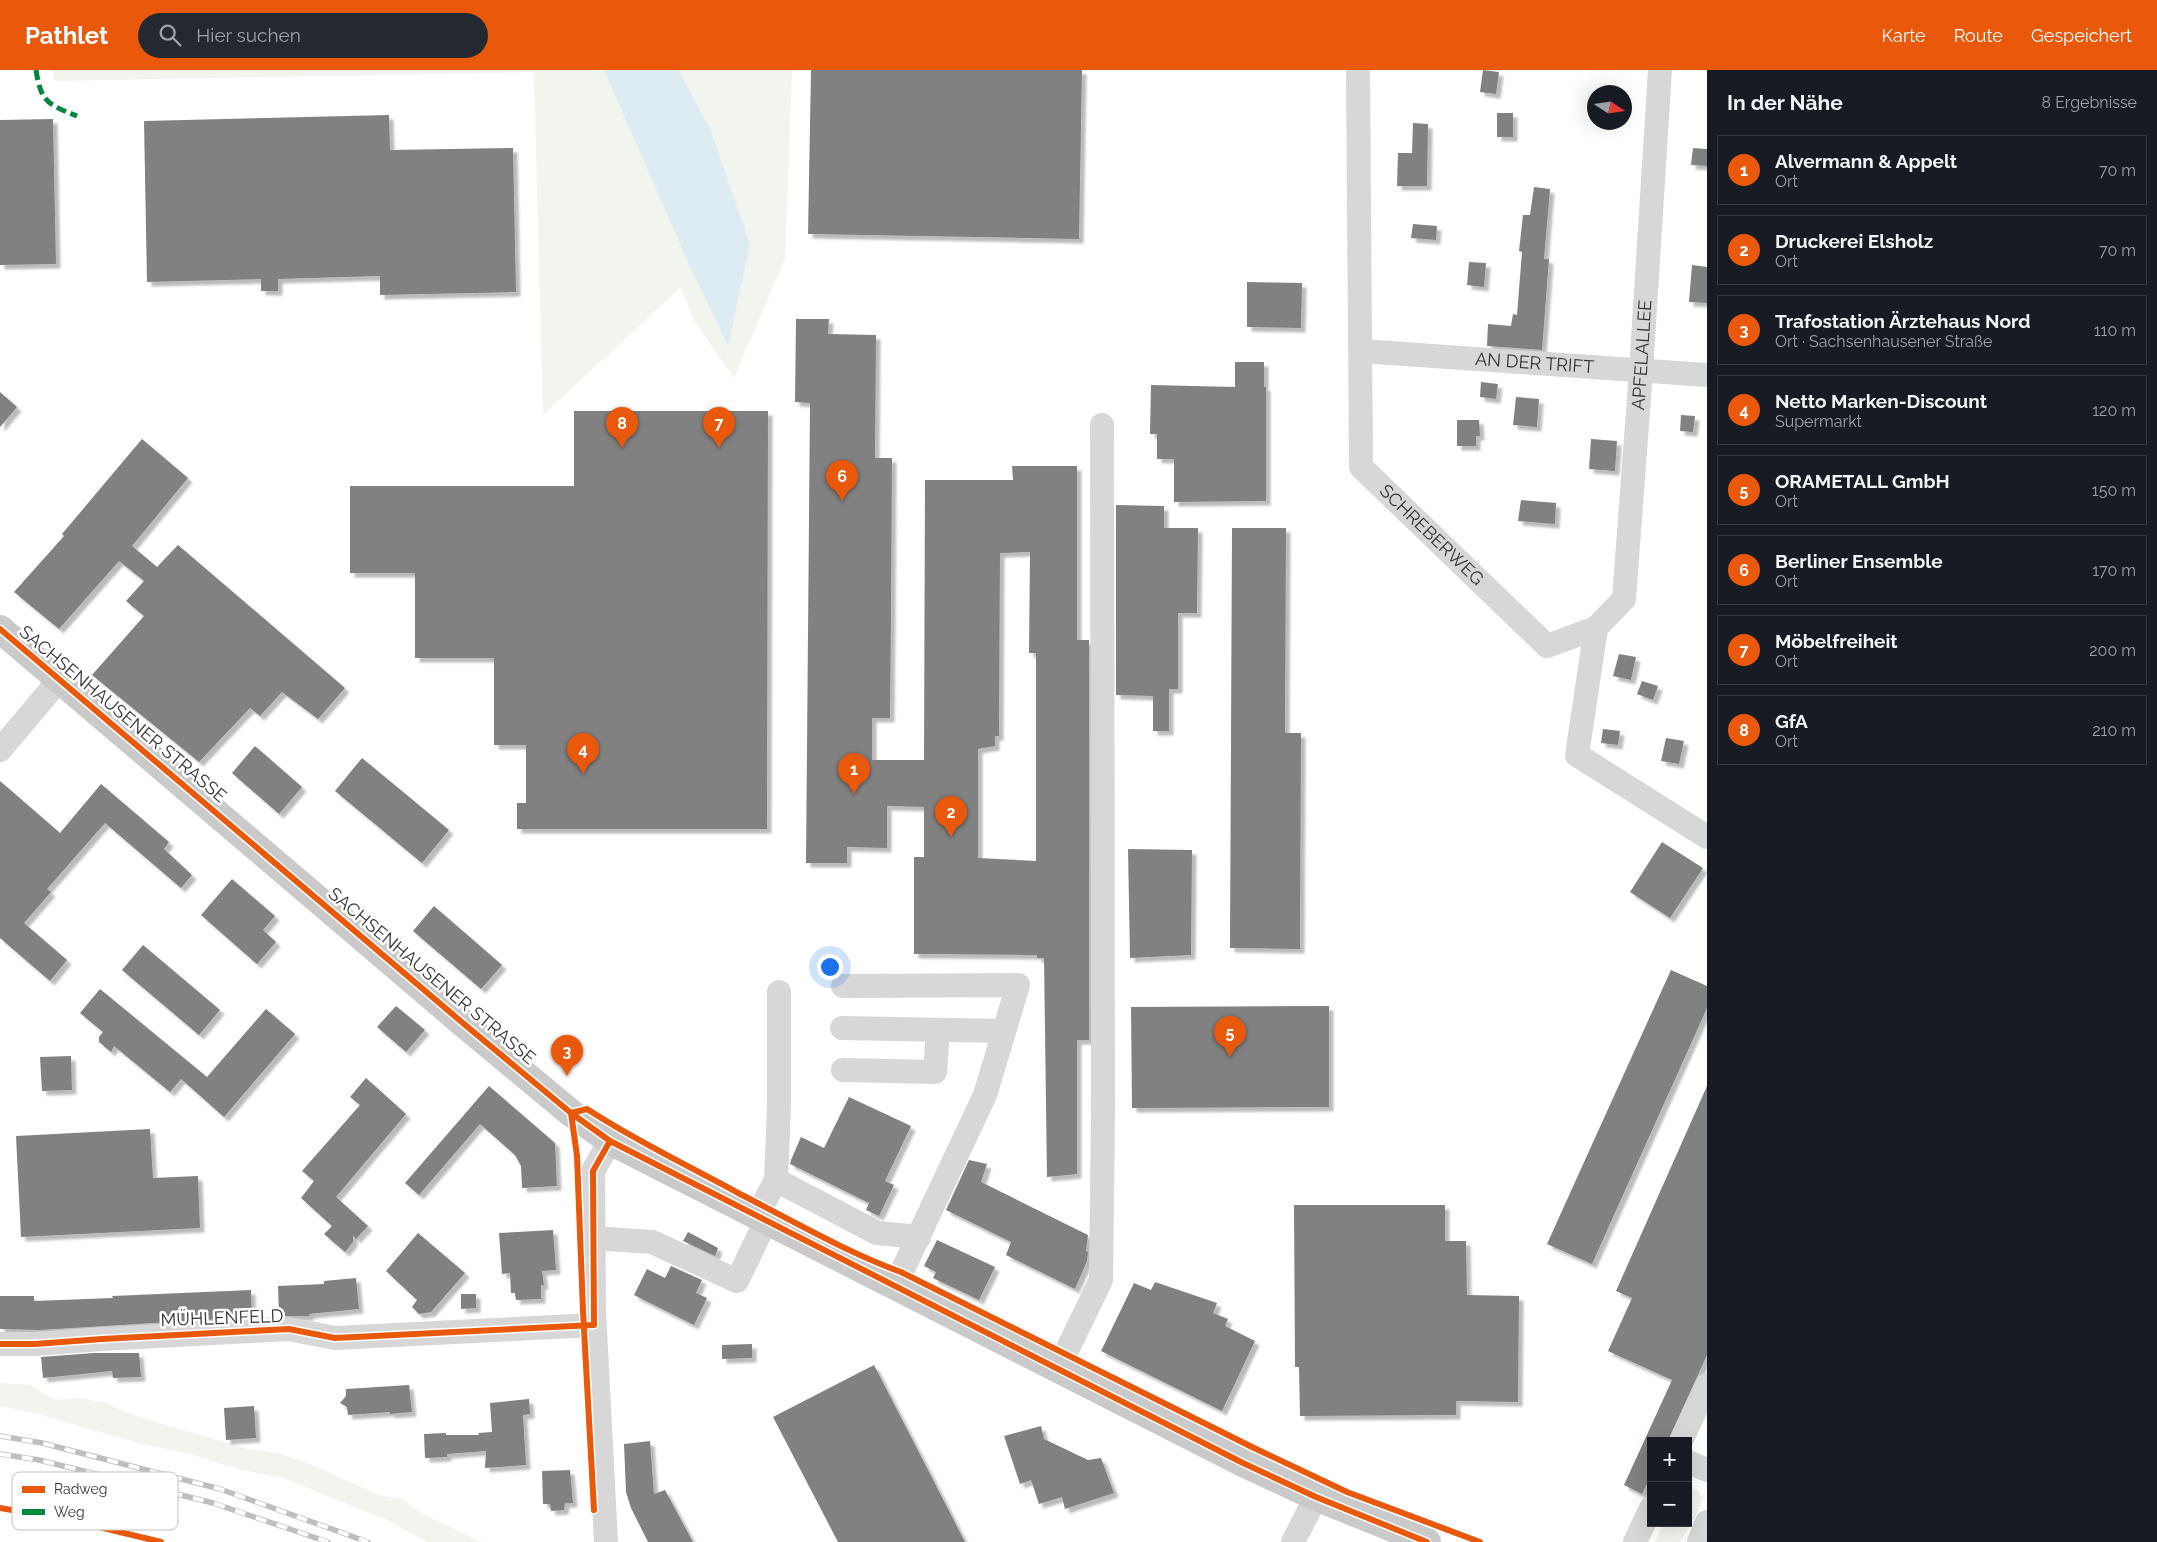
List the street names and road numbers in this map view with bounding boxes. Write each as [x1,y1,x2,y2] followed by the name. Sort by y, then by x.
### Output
[1627,299,1655,411] street label: APFELALLEE
[1474,348,1595,377] street label: AN DER TRIFT
[1376,480,1488,589] street label: SCHREBERWEG
[16,621,231,806] street label: SACHSENHAUSENER STRASSE
[325,883,540,1068] street label: SACHSENHAUSENER STRASSE
[160,1305,284,1330] street label: MÜHLENFELD

